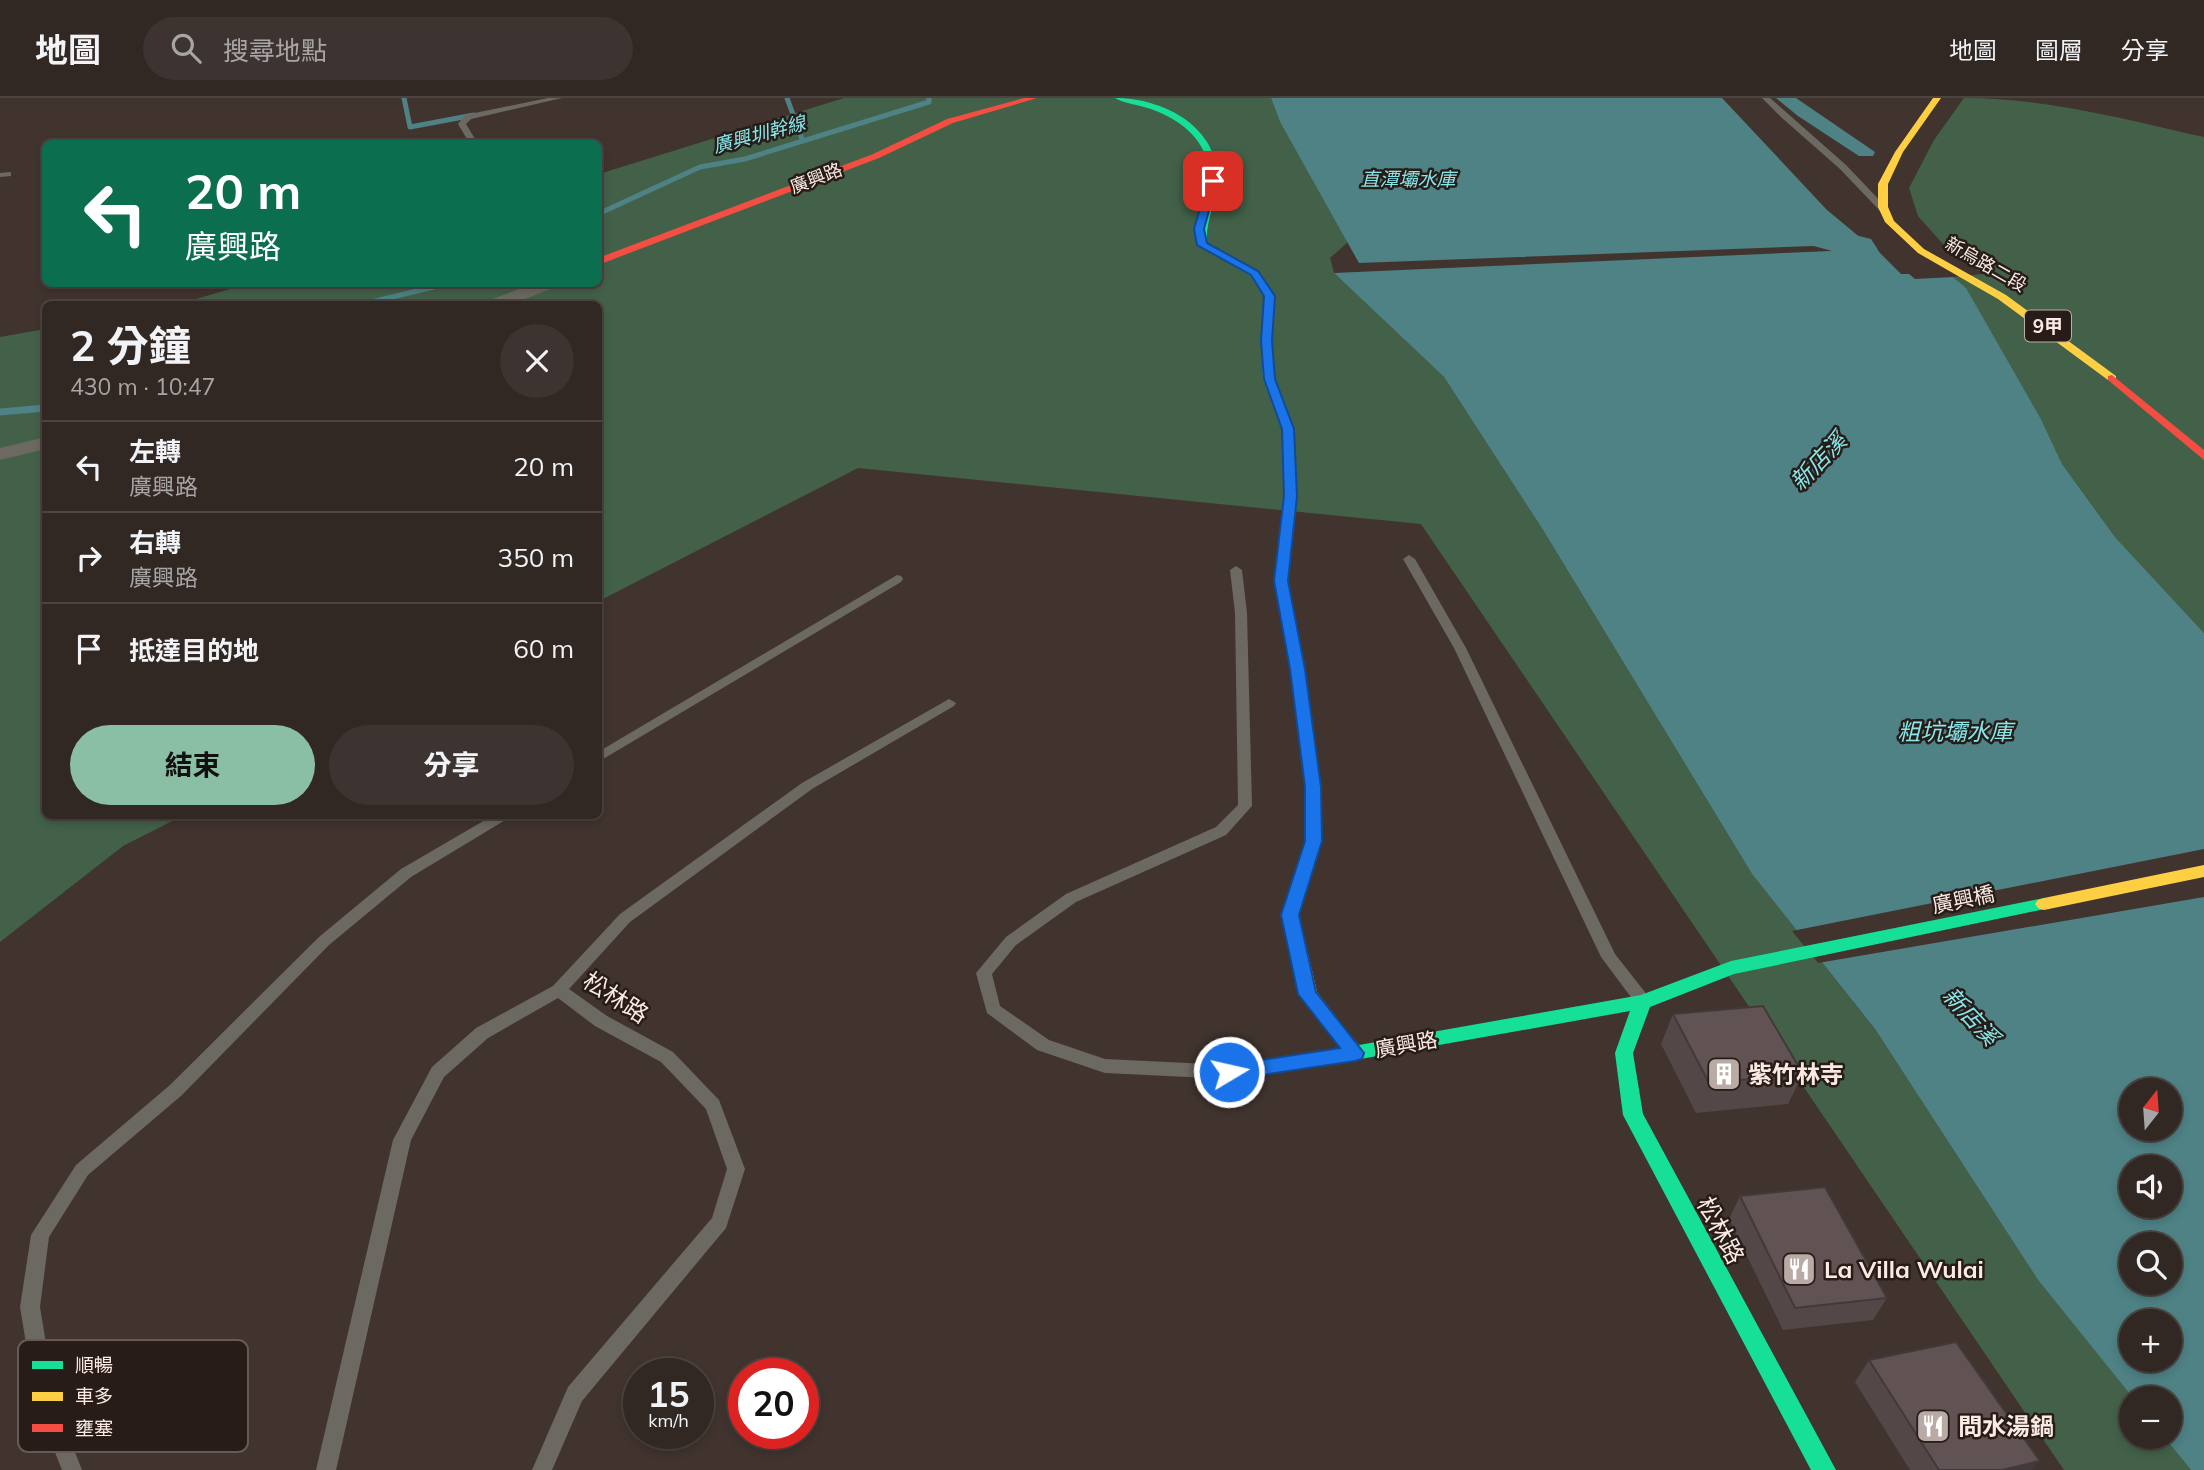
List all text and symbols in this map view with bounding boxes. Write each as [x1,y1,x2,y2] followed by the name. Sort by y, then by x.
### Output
[143,17,633,80] search box
[35,29,101,70] text: 地圖
[167,29,205,67] icon: search
[223,34,327,67] text: 搜尋地點
[1949,35,1997,65] text: 地圖
[2035,35,2083,65] text: 圖層
[2121,35,2169,65] text: 分享
[710,110,810,158] water label: 廣興圳幹線
[1183,151,1243,211] pin
[787,158,845,198] street label: 廣興路
[185,160,301,221] text: 20 m
[1194,162,1232,200] icon: arrive
[1360,167,1458,191] water label: 直潭壩水庫
[70,168,161,259] icon: left
[185,226,281,266] text: 廣興路
[1941,232,2031,296] street label: 新烏路二段
[2025,310,2071,342] road number: 9甲
[70,319,191,372] text: 2 分鐘
[500,324,574,398] button: close
[70,372,215,401] text: 430 m · 10:47
[1784,424,1854,496] water label: 新店溪
[129,435,181,468] text: 左轉
[70,448,108,486] icon: left
[513,450,574,483] text: 20 m
[129,472,198,501] text: 廣興路
[129,526,181,559] text: 右轉
[70,539,108,577] icon: right
[498,541,574,574] text: 350 m
[129,563,198,592] text: 廣興路
[70,630,108,668] icon: arrive
[513,632,574,665] text: 60 m
[129,634,259,667] text: 抵達目的地
[1898,717,2017,746] water label: 粗坑壩水庫
[70,725,315,805] button: 結束
[329,725,574,805] button: 分享
[1929,880,1997,918] street label: 廣興橋
[578,965,654,1029] street label: 松林路
[1937,981,2007,1053] water label: 新店溪
[1373,1026,1439,1062] street label: 廣興路
[1192,1035,1266,1109] position arrow
[1705,1055,1743,1093] building icon: 紫竹林寺
[1748,1059,1844,1089] place label: 紫竹林寺
[2119,1078,2182,1141] north arrow
[2119,1078,2182,1449] map controls
[2119,1155,2182,1218] button: sound
[1691,1191,1751,1269] street label: 松林路
[2119,1232,2182,1295] button: search
[1780,1250,1818,1288] restaurant icon: La Villa Wulai
[1824,1254,1984,1284] place label: La Villa Wulai
[2119,1309,2182,1372] button: +
[18,1340,248,1452] legend
[75,1353,113,1377] text: 順暢
[728,1358,819,1449] speed limit sign: 20
[647,1372,690,1416] text: 15
[75,1384,113,1408] text: 車多
[2119,1386,2182,1449] button: −
[1914,1407,1952,1445] restaurant icon: 問水湯鍋
[648,1409,689,1432] text: km/h
[1958,1411,2054,1441] place label: 問水湯鍋
[75,1416,113,1440] text: 壅塞

